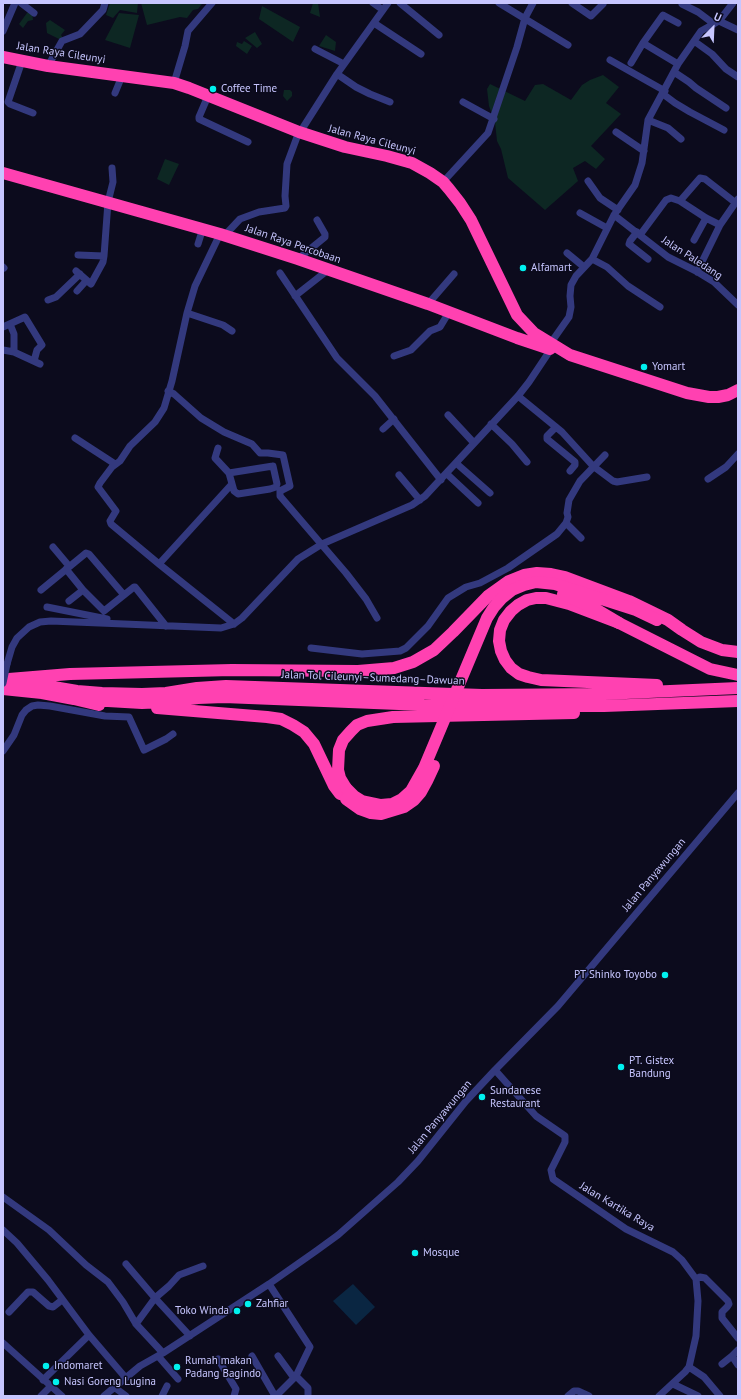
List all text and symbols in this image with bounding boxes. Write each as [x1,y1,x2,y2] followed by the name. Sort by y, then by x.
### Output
[693,8,733,48] north arrow
[712,9,724,25] text: U
[16,39,106,67] street label: Jalan Raya Cileunyi
[221,82,277,96] place label: Coffee Time
[208,84,218,94] marker: Coffee Time
[327,122,417,158] street label: Jalan Raya Cileunyi
[243,221,343,267] street label: Jalan Raya Percobaan
[659,234,725,282] street label: Jalan Paledang
[531,261,572,275] place label: Alfamart
[518,263,528,273] marker: Alfamart
[652,360,685,374] place label: Yomart
[639,362,649,372] marker: Yomart
[281,668,465,688] street label: Jalan Tol Cileunyi–Sumedang–Dawuan
[620,836,688,914] street label: Jalan Panyawungan
[574,968,657,982] place label: PT Shinko Toyobo
[660,970,670,980] marker: PT Shinko Toyobo
[629,1054,674,1080] place label: PT. Gistex Bandung
[616,1062,626,1072] marker: PT. Gistex Bandung
[406,1078,474,1156] street label: Jalan Panyawungan
[490,1084,541,1110] place label: Sundanese Restaurant
[477,1092,487,1102] marker: Sundanese Restaurant
[577,1179,657,1235] street label: Jalan Kartika Raya
[423,1246,460,1260] place label: Mosque
[410,1248,420,1258] marker: Mosque
[256,1297,288,1311] place label: Zahfiar
[243,1299,253,1309] marker: Zahfiar
[175,1304,229,1318] place label: Toko Winda
[232,1306,242,1316] marker: Toko Winda
[185,1354,261,1380] place label: Rumah makan Padang Bagindo
[54,1359,102,1373] place label: Indomaret
[41,1361,51,1371] marker: Indomaret
[172,1362,182,1372] marker: Rumah makan Padang Bagindo
[64,1375,156,1389] place label: Nasi Goreng Lugina
[51,1377,61,1387] marker: Nasi Goreng Lugina

